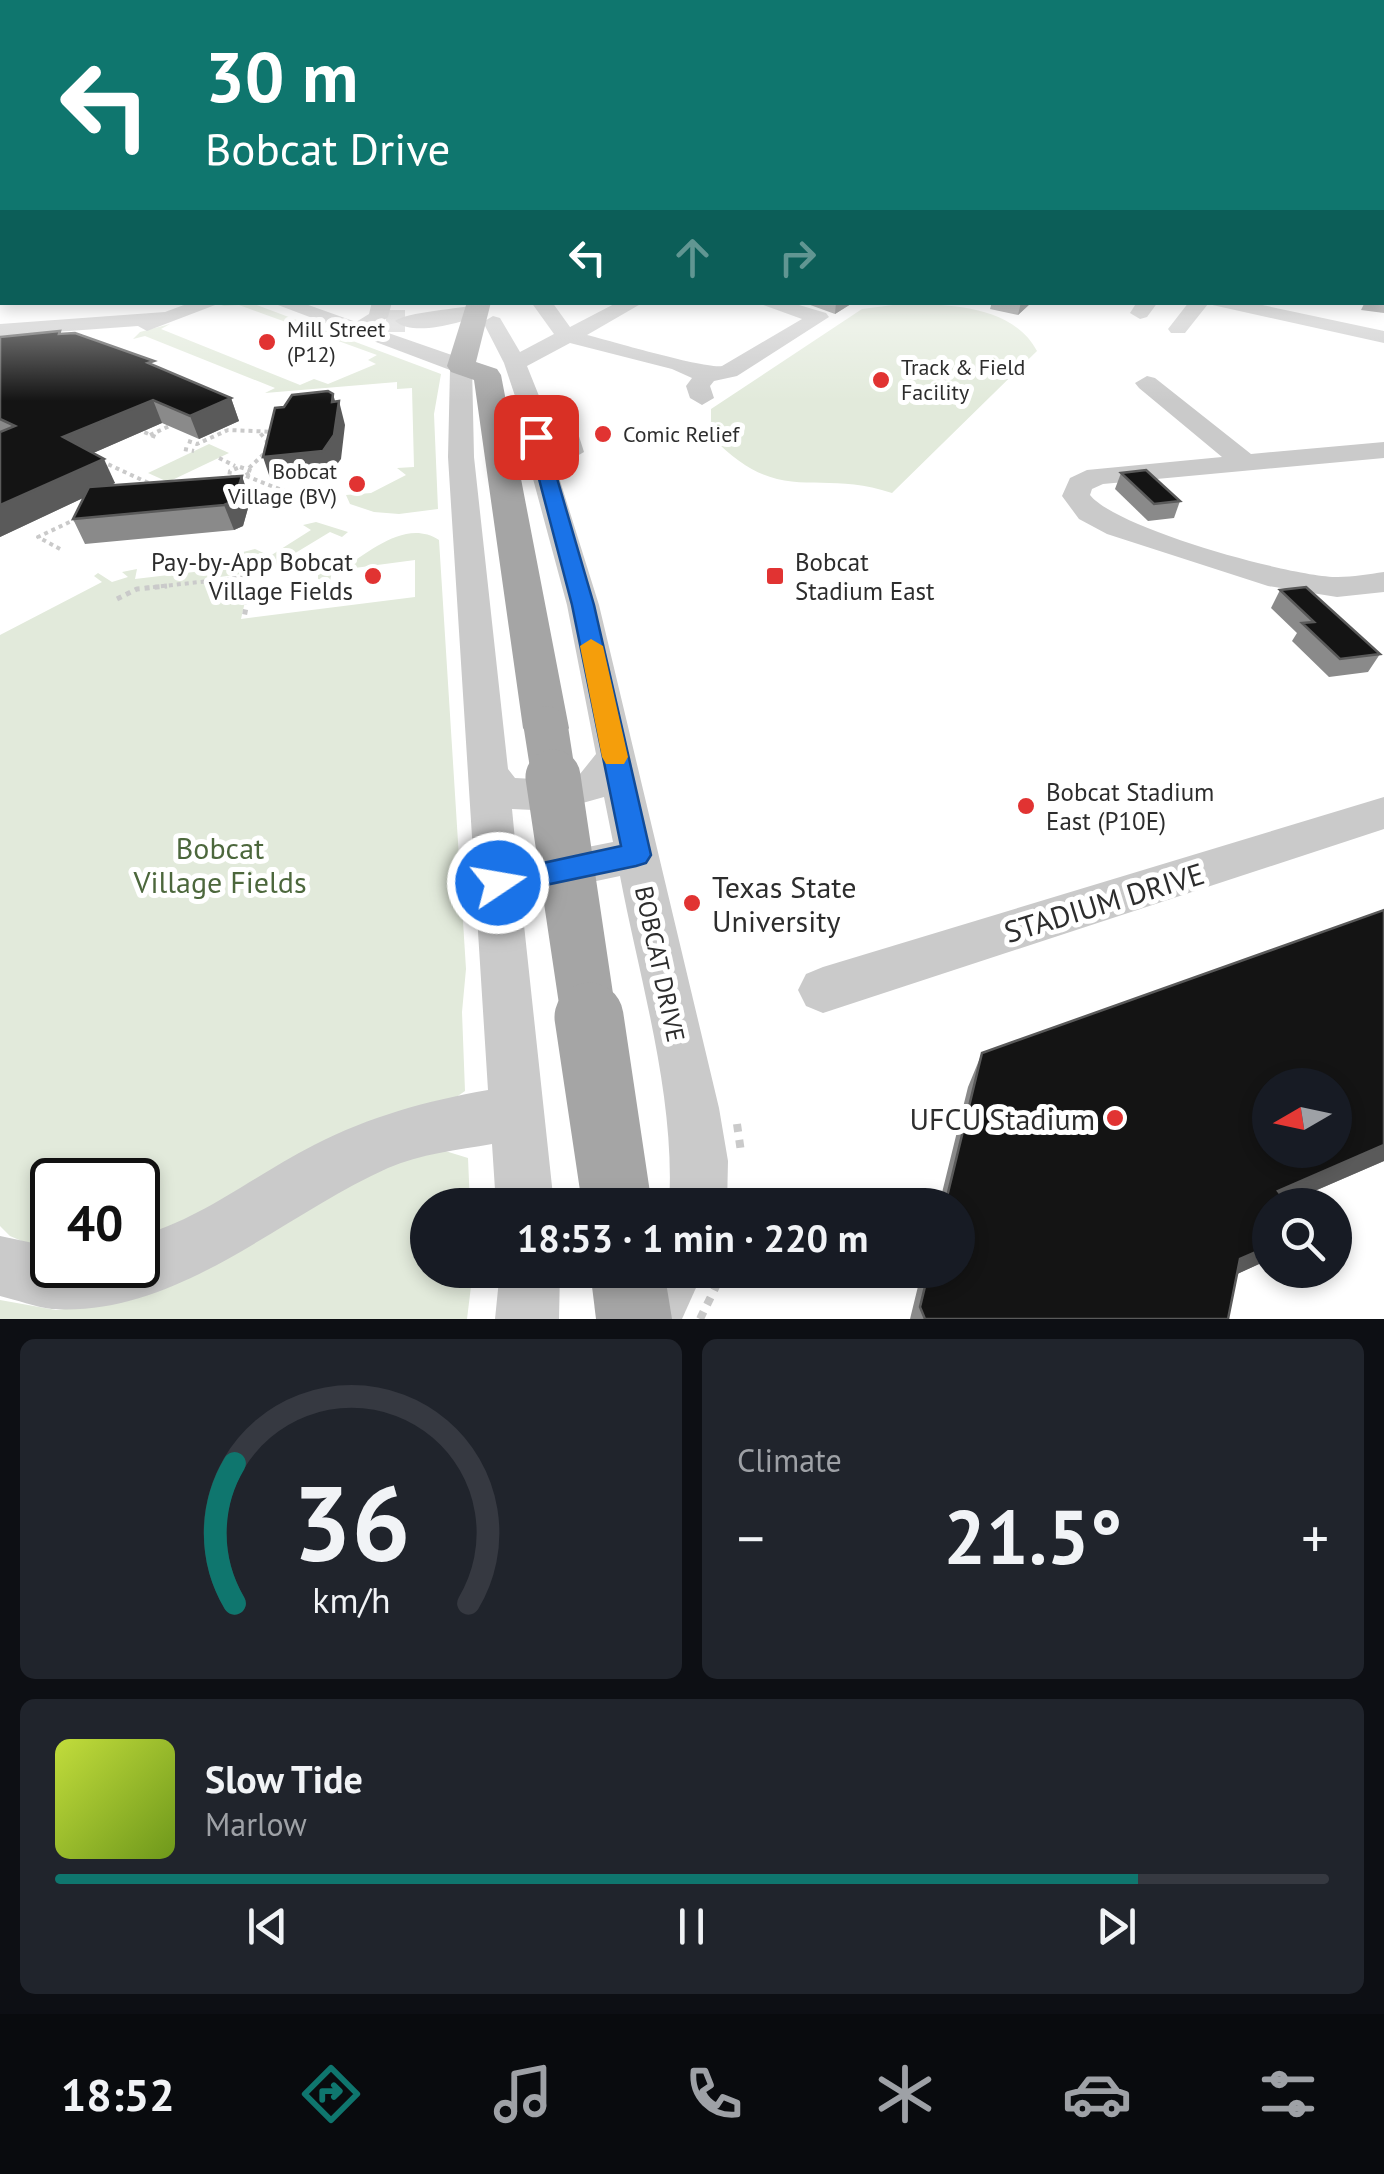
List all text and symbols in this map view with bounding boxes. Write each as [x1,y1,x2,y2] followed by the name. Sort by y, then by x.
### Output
[205,31,358,121] text: 30 m
[40,40,170,170] icon: left
[205,119,450,177] text: Bobcat Drive
[560,230,615,285] icon: left
[665,230,720,285] icon: ahead
[770,230,825,285] icon: right
[287,315,386,368] place label: Mill Street (P12)
[256,331,278,353] marker: Mill Street (P12)
[901,353,1025,406] place label: Track & Field Facility
[870,369,892,391] marker: Track & Field Facility
[494,395,579,480] pin
[509,410,564,465] icon: arrive
[623,420,740,448] place label: Comic Relief
[592,423,614,445] marker: Comic Relief
[227,457,338,510] place label: Bobcat Village (BV)
[346,473,368,495] marker: Bobcat Village (BV)
[151,546,354,607] place label: Pay-by-App Bobcat Village Fields
[795,546,935,607] place label: Bobcat Stadium East
[362,565,384,587] marker: Pay-by-App Bobcat Village Fields
[764,565,786,587] marker: Bobcat Stadium East
[1046,776,1214,837] place label: Bobcat Stadium East (P10E)
[1015,795,1037,817] marker: Bobcat Stadium East (P10E)
[132,828,307,901] park label: Bobcat Village Fields
[446,831,550,935] position arrow
[999,853,1209,951] street label: STADIUM DRIVE
[712,867,856,940] place label: Texas State University
[628,883,692,1045] street label: BOBCAT DRIVE
[681,892,703,914] marker: Texas State University
[1252,1068,1352,1168] north arrow
[1252,1068,1352,1288] map controls
[910,1099,1095,1138] place label: UFCU Stadium
[1104,1107,1126,1129] marker: UFCU Stadium
[30,1158,160,1288] speed limit sign: 40
[1252,1188,1352,1288] button: search
[517,1213,868,1262] text: 18:53 · 1 min · 220 m
[737,1439,842,1481] text: Climate
[292,1455,410,1590] text: 36
[944,1488,1122,1585] text: 21.5°
[737,1502,765,1573] text: −
[1301,1502,1329,1573] text: +
[312,1577,390,1623] text: km/h
[205,1754,363,1803] text: Slow Tide
[205,1803,307,1845] text: Marlow
[240,1899,295,1954] icon: previous
[664,1899,719,1954] icon: pause
[1089,1899,1144,1954] icon: next
[296,2059,366,2129] icon: directions
[488,2059,558,2129] icon: music
[679,2059,749,2129] icon: phone
[870,2059,940,2129] icon: climate
[1062,2059,1132,2129] icon: car
[1253,2059,1323,2129] icon: filters
[61,2065,175,2123] text: 18:52

